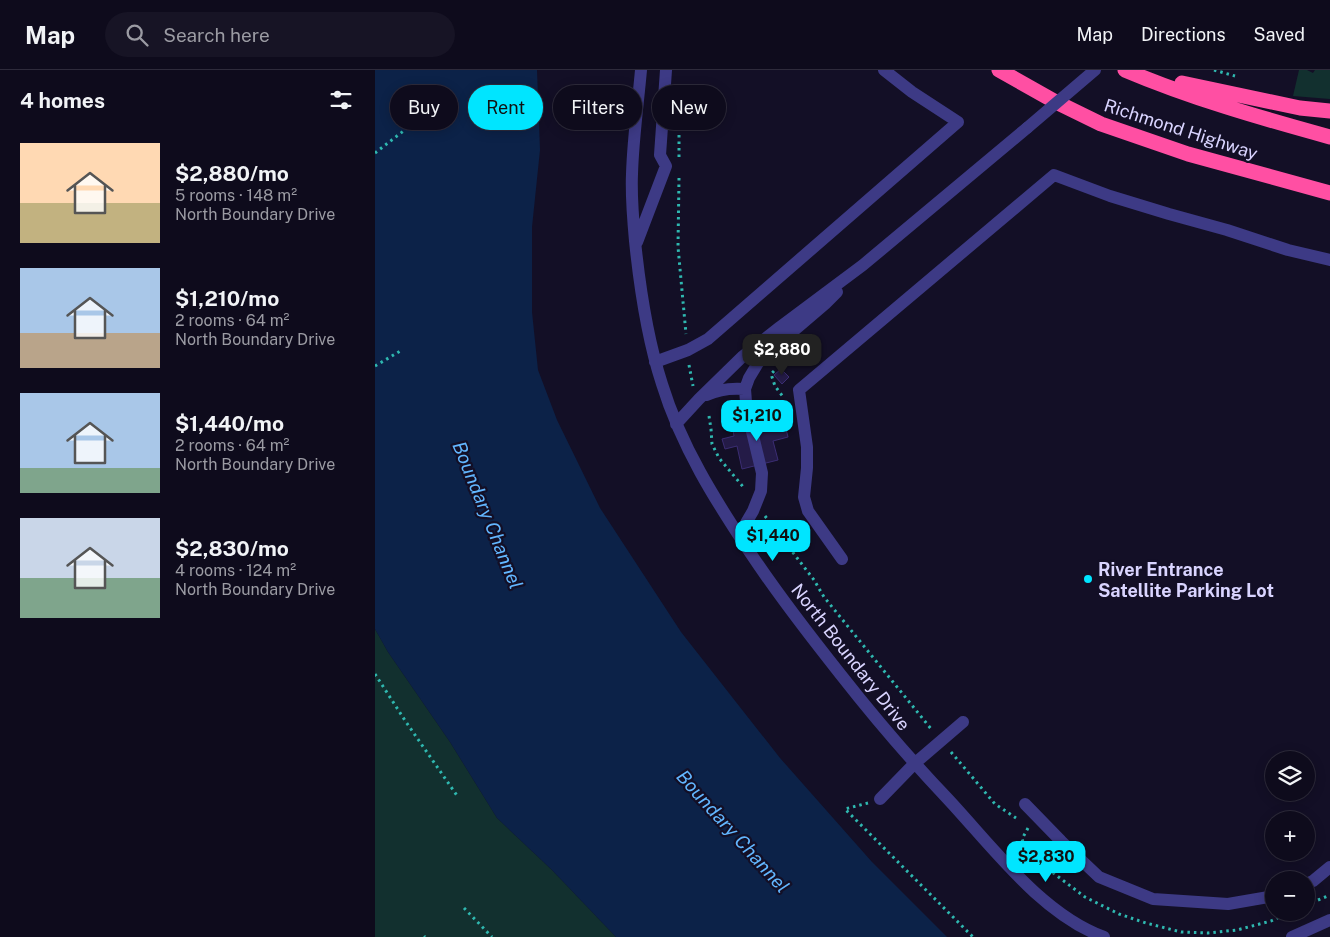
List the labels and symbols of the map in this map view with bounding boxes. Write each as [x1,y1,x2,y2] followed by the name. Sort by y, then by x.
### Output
[1101,94,1261,164] street label: Richmond Highway
[741,334,823,376] pin: $2,880
[716,400,798,442] pin: $1,210
[448,438,528,592] water label: Boundary Channel
[732,520,814,562] pin: $1,440
[1098,559,1274,601] place label: River Entrance Satellite Parking Lot
[1082,573,1094,585] marker: River Entrance Satellite Parking Lot
[787,579,915,735] street label: North Boundary Drive
[672,765,794,897] water label: Boundary Channel
[1005,840,1087,883] pin: $2,830

